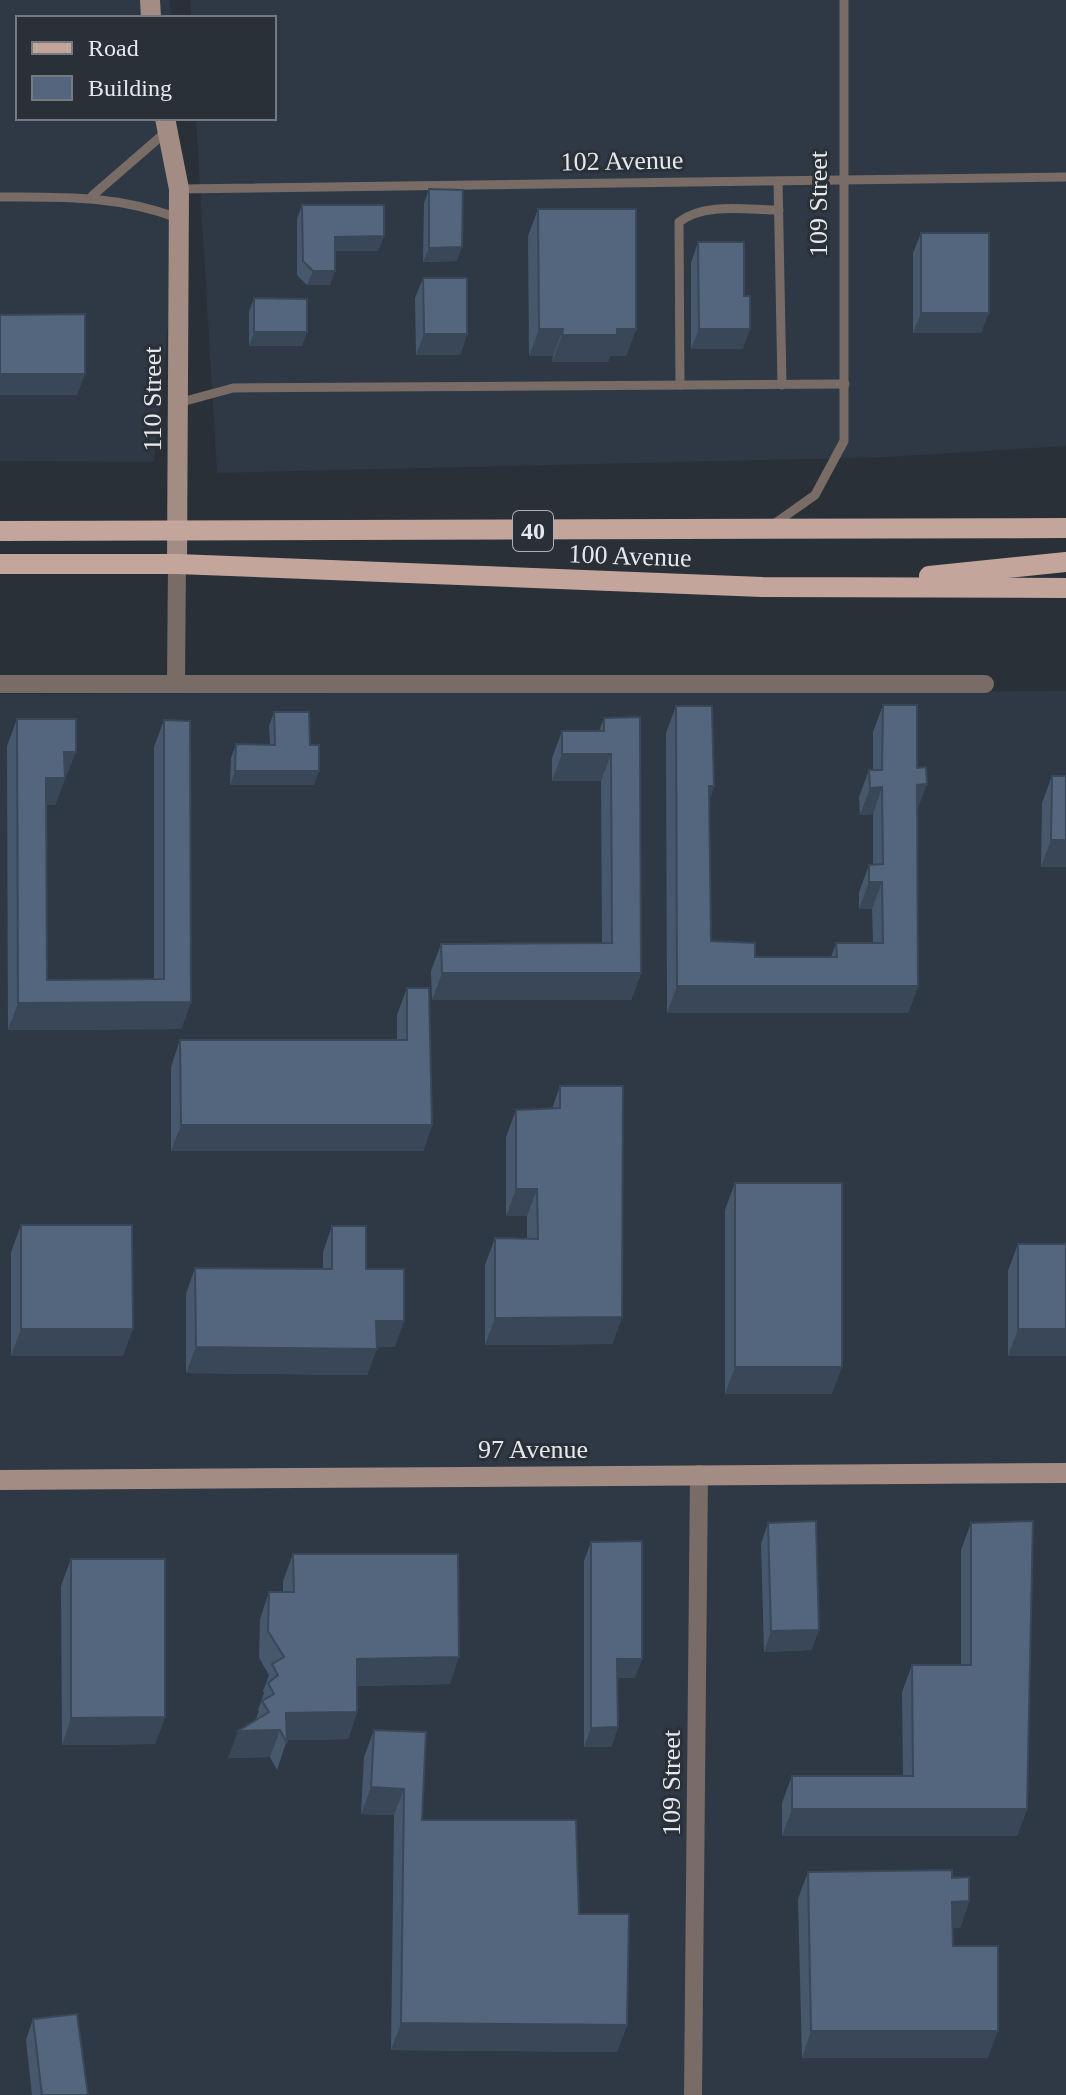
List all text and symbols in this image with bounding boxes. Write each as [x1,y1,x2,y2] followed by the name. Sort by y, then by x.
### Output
[16,16,276,120] legend
[88,35,139,61] text: Road
[88,75,172,101] text: Building
[560,145,684,177] street label: 102 Avenue
[804,150,833,257] street label: 109 Street
[138,346,167,452] street label: 110 Street
[513,511,553,551] road number: 40
[568,539,692,573] street label: 100 Avenue
[478,1435,588,1464] street label: 97 Avenue
[657,1729,686,1836] street label: 109 Street

